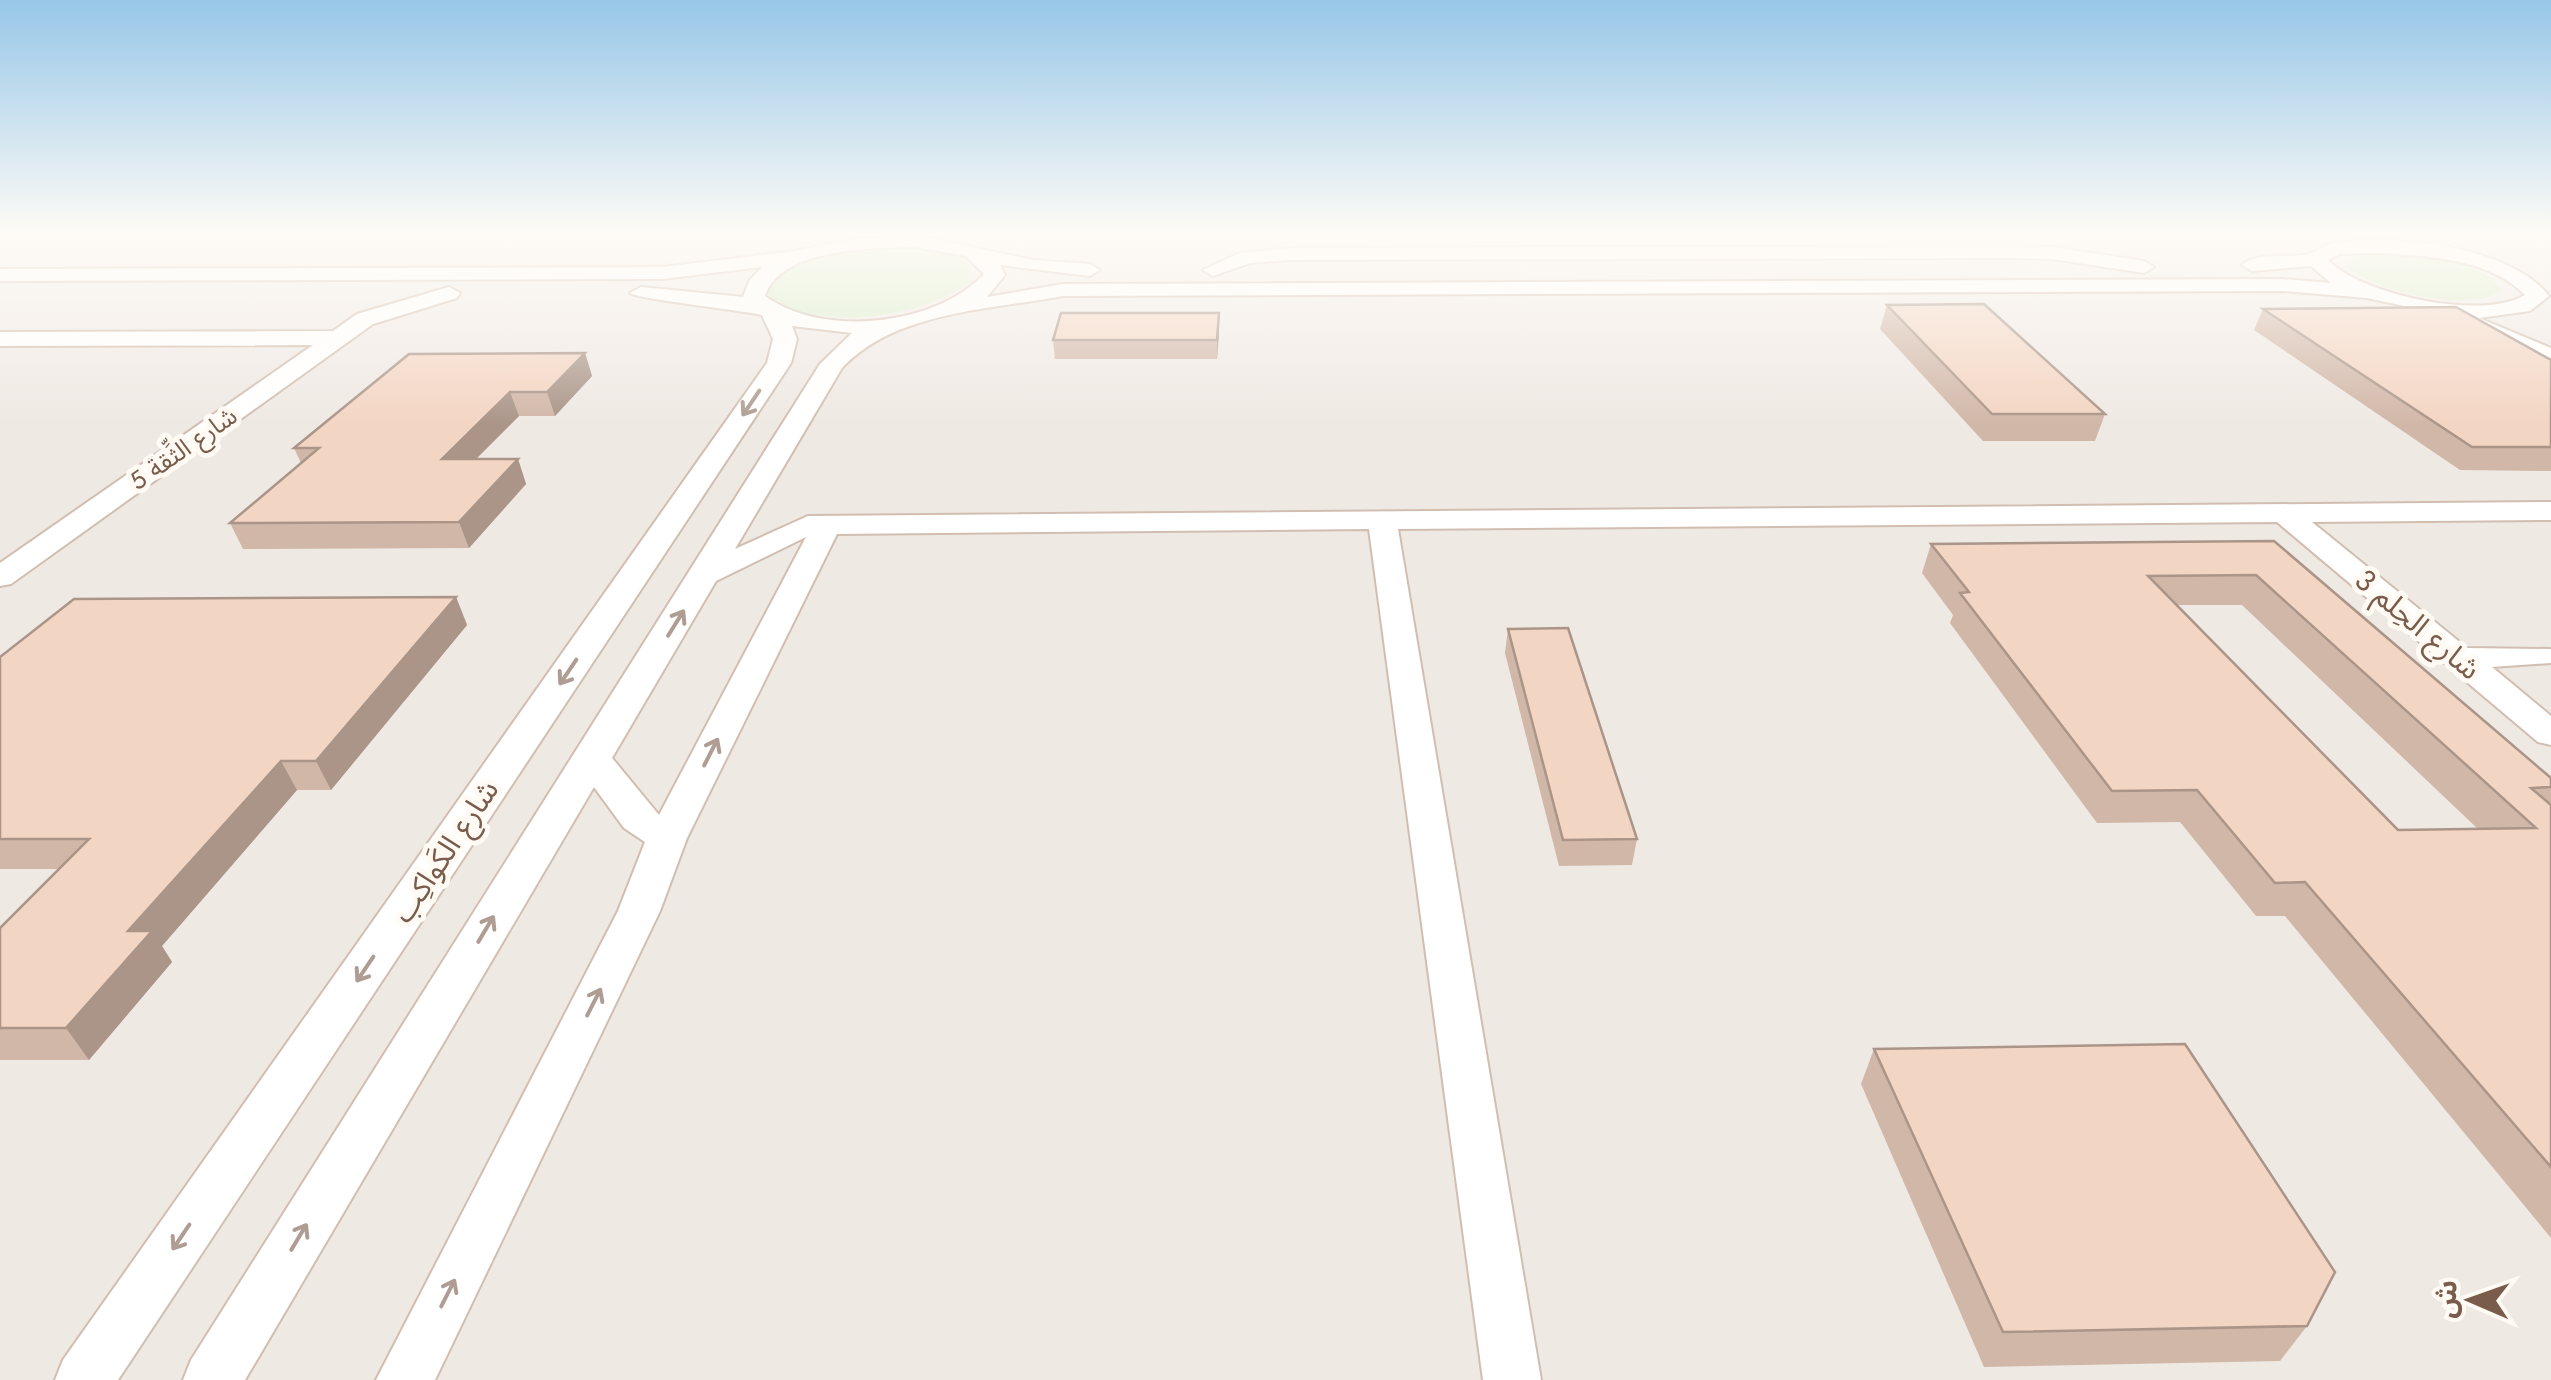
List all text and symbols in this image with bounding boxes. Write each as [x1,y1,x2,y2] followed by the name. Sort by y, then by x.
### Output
[741,389,762,417] one-way arrow
[120,396,245,499] street label: شارع الثِّقة 5
[2344,558,2490,691] street label: شارع الحِلم 3
[665,609,686,638] one-way arrow
[558,657,579,685] one-way arrow
[702,737,721,767] one-way arrow
[381,771,510,932] street label: شارع الكَواكِب
[476,915,496,944] one-way arrow
[355,954,376,982] one-way arrow
[585,988,604,1018] one-way arrow
[171,1223,192,1251] one-way arrow
[289,1223,309,1252] one-way arrow
[2421,1250,2521,1350] north arrow
[440,1278,459,1308] one-way arrow
[2425,1279,2468,1319] text: ش

